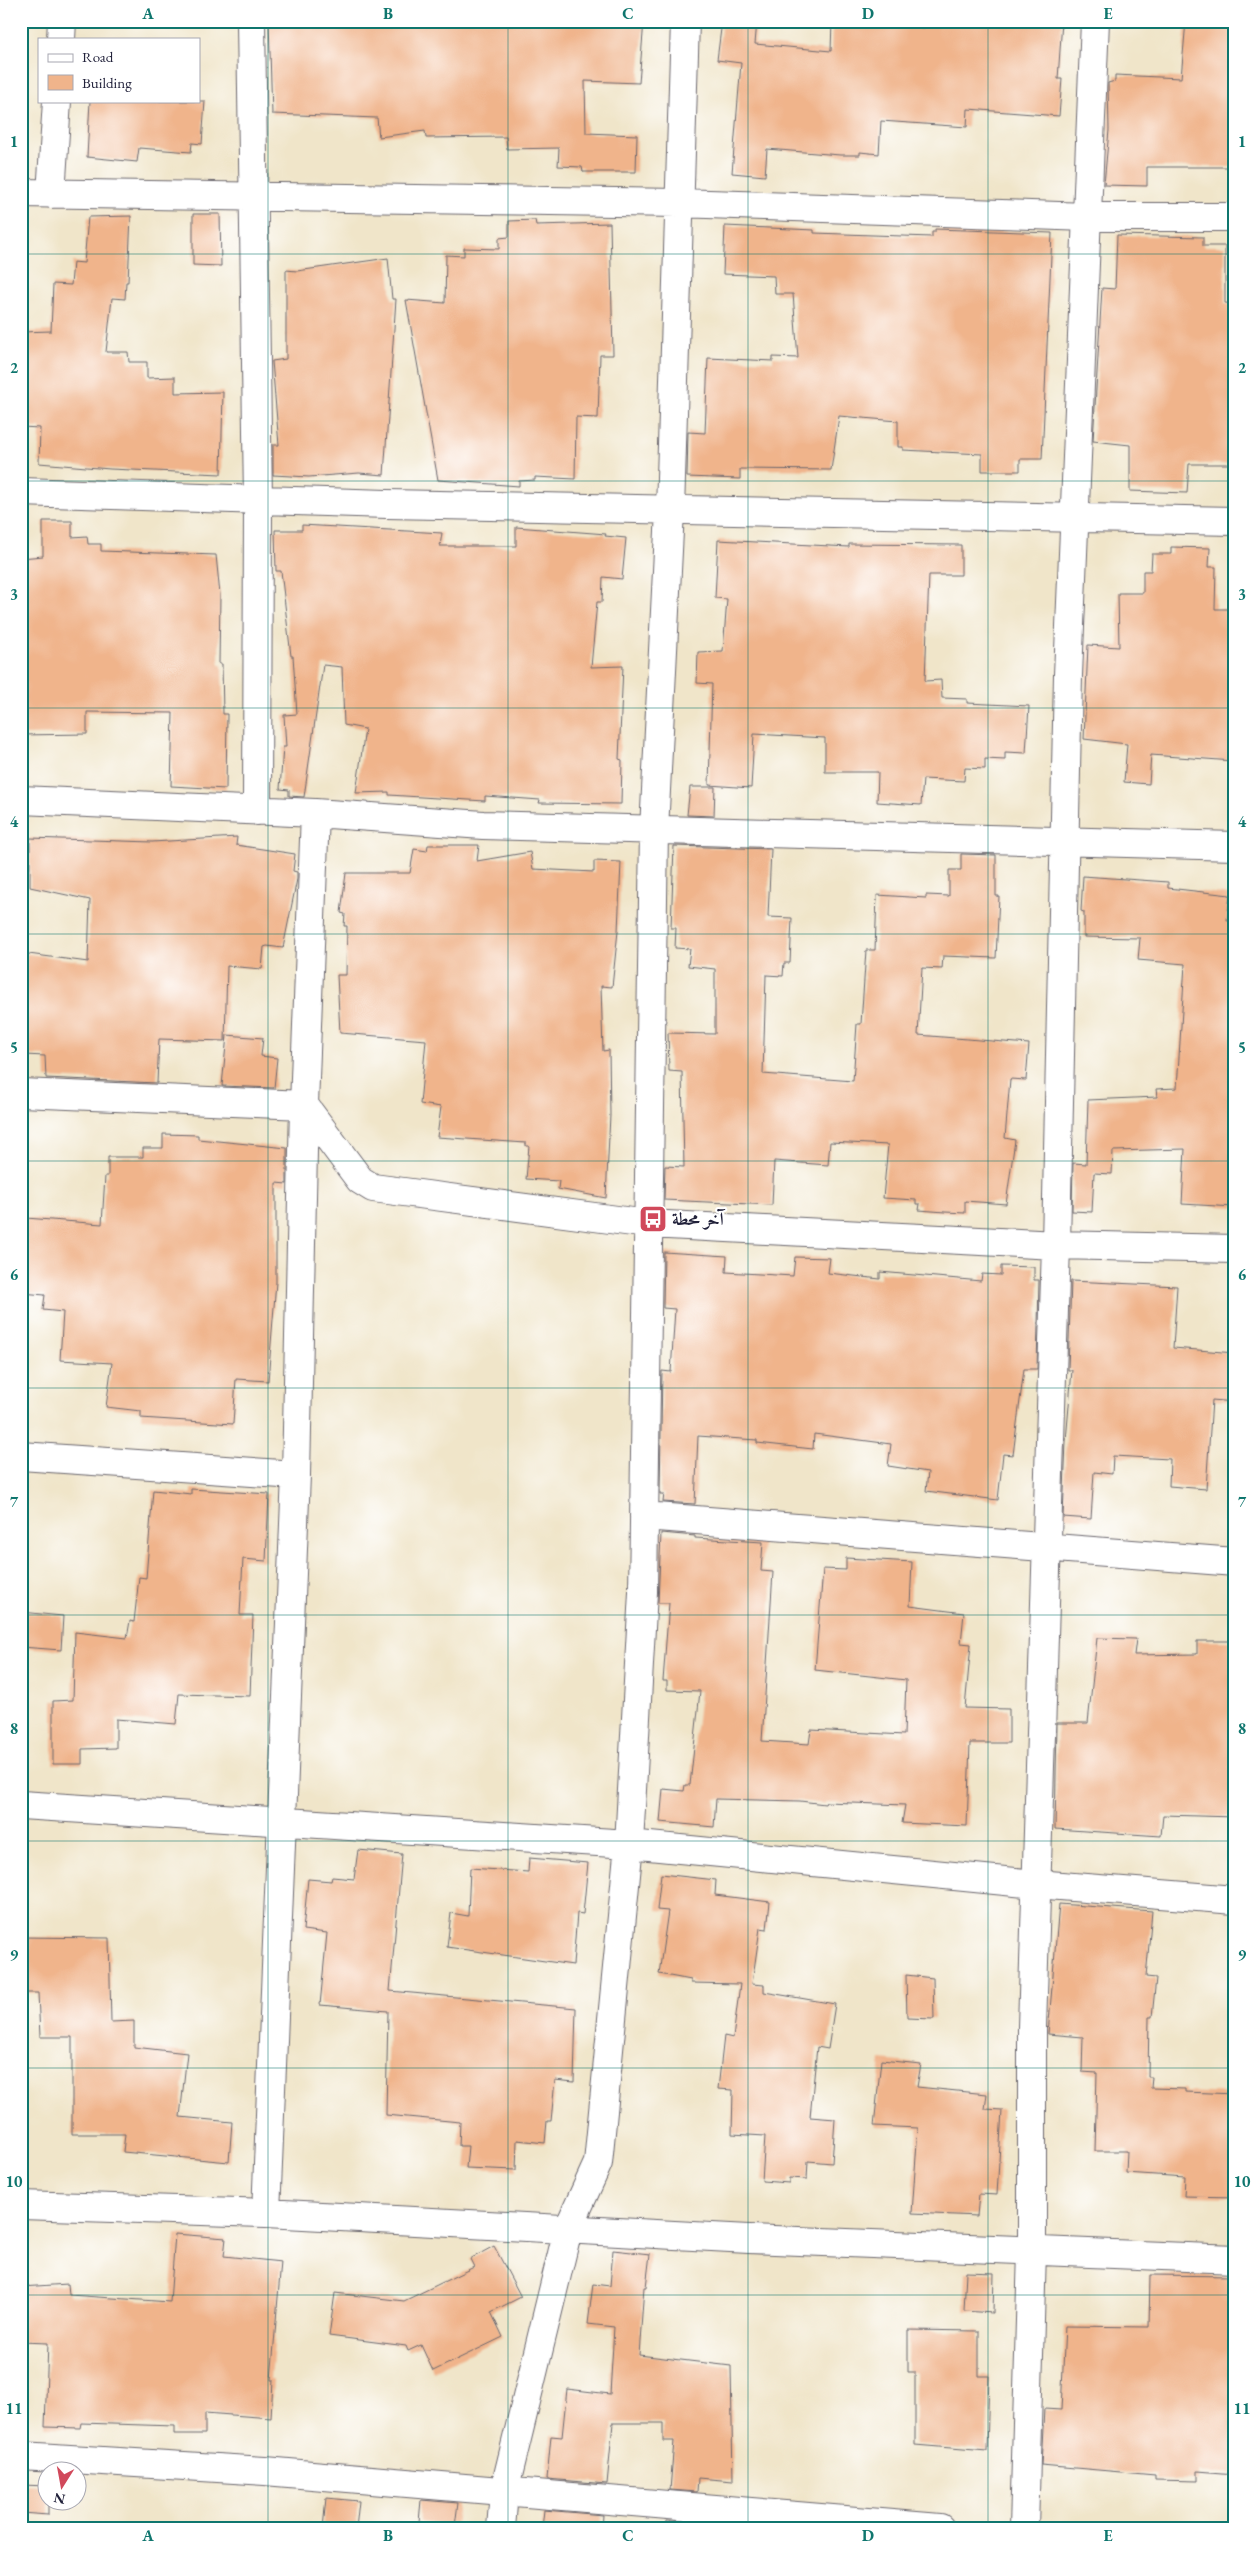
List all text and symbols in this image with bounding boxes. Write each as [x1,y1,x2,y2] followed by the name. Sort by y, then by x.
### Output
[141,3,154,24] text: A
[383,3,393,24] text: B
[622,3,634,24] text: C
[862,3,874,24] text: D
[1103,3,1113,24] text: E
[38,38,200,102] legend
[82,47,114,66] text: Road
[82,73,132,92] text: Building
[10,131,18,152] text: 1
[1238,131,1246,152] text: 1
[10,357,19,378] text: 2
[1238,357,1247,378] text: 2
[10,584,18,605] text: 3
[1238,584,1246,605] text: 3
[10,811,19,832] text: 4
[1238,811,1247,832] text: 4
[10,1037,18,1058] text: 5
[1238,1037,1246,1058] text: 5
[638,1204,668,1234] bus stop icon: آخر محطة
[672,1207,726,1230] place label: آخر محطة
[10,1264,19,1285] text: 6
[1238,1264,1247,1285] text: 6
[10,1491,19,1512] text: 7
[1238,1491,1247,1512] text: 7
[10,1718,18,1739] text: 8
[1238,1718,1246,1739] text: 8
[10,1944,19,1965] text: 9
[1238,1944,1247,1965] text: 9
[6,2171,23,2192] text: 10
[1234,2171,1251,2192] text: 10
[6,2398,22,2419] text: 11
[1234,2398,1250,2419] text: 11
[38,2462,88,2512] north arrow
[52,2489,67,2509] text: N
[141,2525,154,2546] text: A
[383,2525,393,2546] text: B
[622,2525,634,2546] text: C
[862,2525,874,2546] text: D
[1103,2525,1113,2546] text: E

